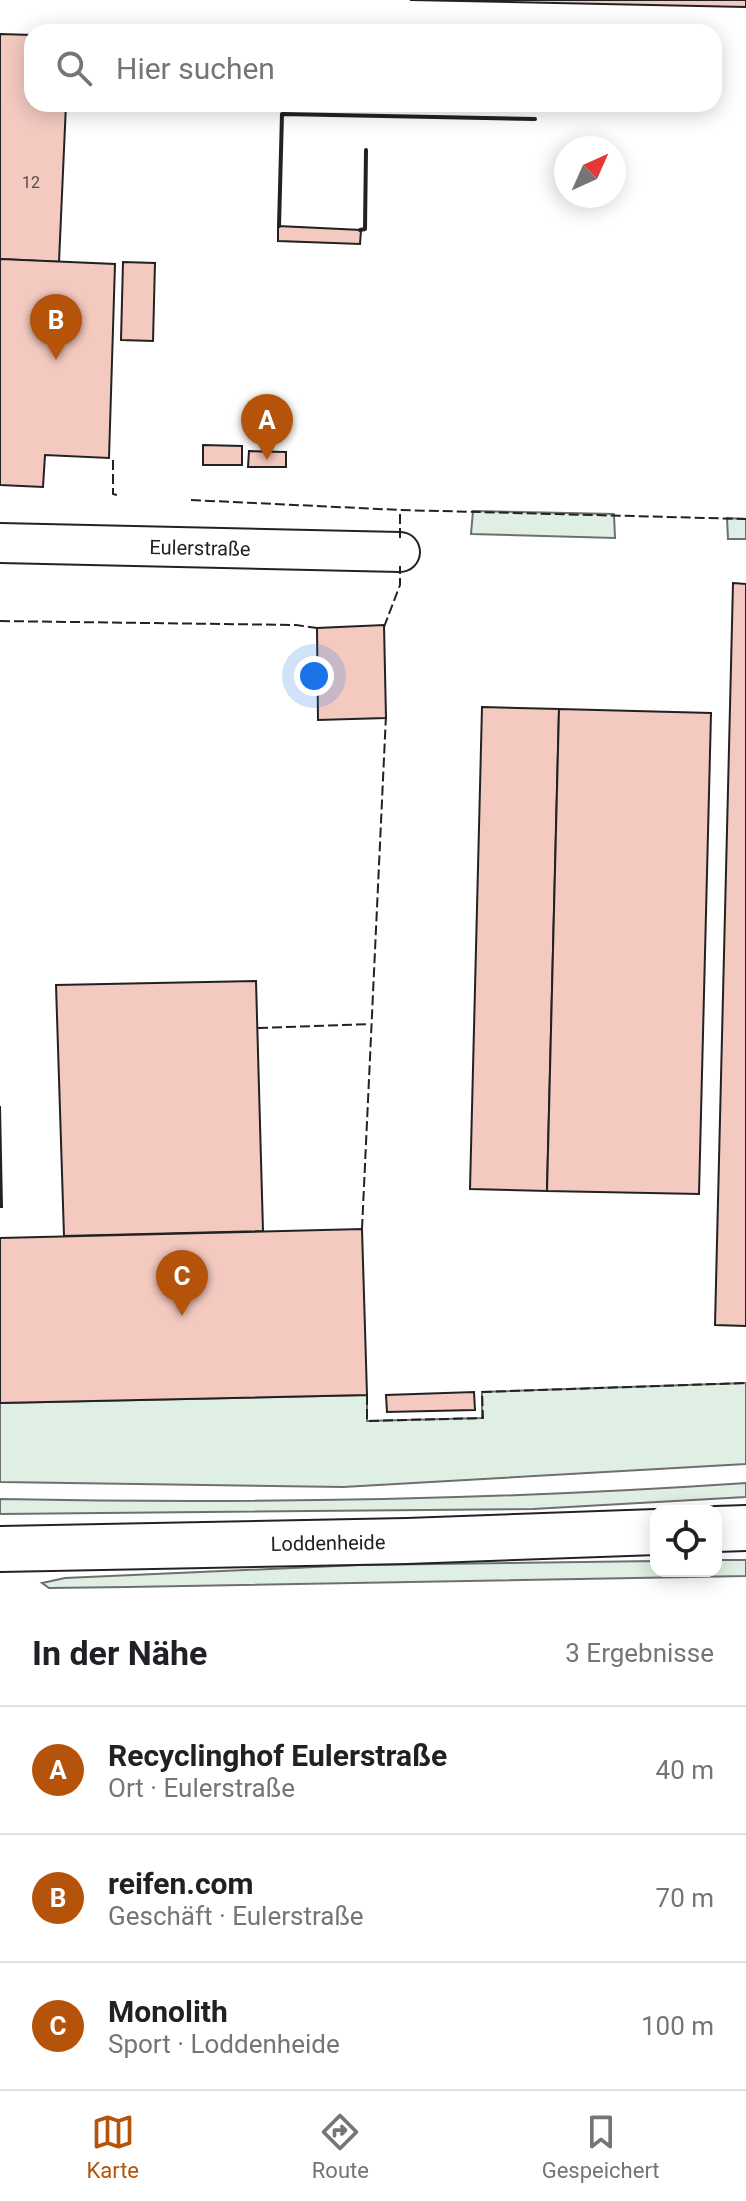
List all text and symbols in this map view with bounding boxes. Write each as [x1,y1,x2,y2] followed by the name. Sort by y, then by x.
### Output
[24,24,722,112] search box
[52,46,96,90] icon: search
[116,51,275,86] text: Hier suchen
[554,136,626,208] north arrow
[22,173,40,192] house number: 12
[30,294,82,360] pin: B
[241,394,293,460] pin: A
[149,535,251,561] street label: Eulerstraße
[294,656,334,696] your location
[156,1250,208,1316] pin: C
[650,1505,722,1577] map controls
[650,1505,722,1577] button: locate
[270,1530,386,1556] street label: Loddenheide
[32,1633,207,1673] text: In der Nähe
[565,1638,714,1668] text: 3 Ergebnisse
[108,1738,447,1773] text: Recyclinghof Eulerstraße
[49,1755,67,1785] text: A
[656,1755,714,1785] text: 40 m
[108,1773,295,1803] text: Ort · Eulerstraße
[108,1866,254,1901] text: reifen.com
[50,1883,66,1913] text: B
[656,1883,714,1913] text: 70 m
[108,1901,364,1931] text: Geschäft · Eulerstraße
[108,1994,228,2029] text: Monolith
[49,2011,67,2041] text: C
[641,2011,714,2041] text: 100 m
[108,2029,340,2059] text: Sport · Loddenheide
[86,2110,139,2183] tab: Karte
[312,2110,369,2183] tab: Route
[542,2110,660,2183] tab: Gespeichert

